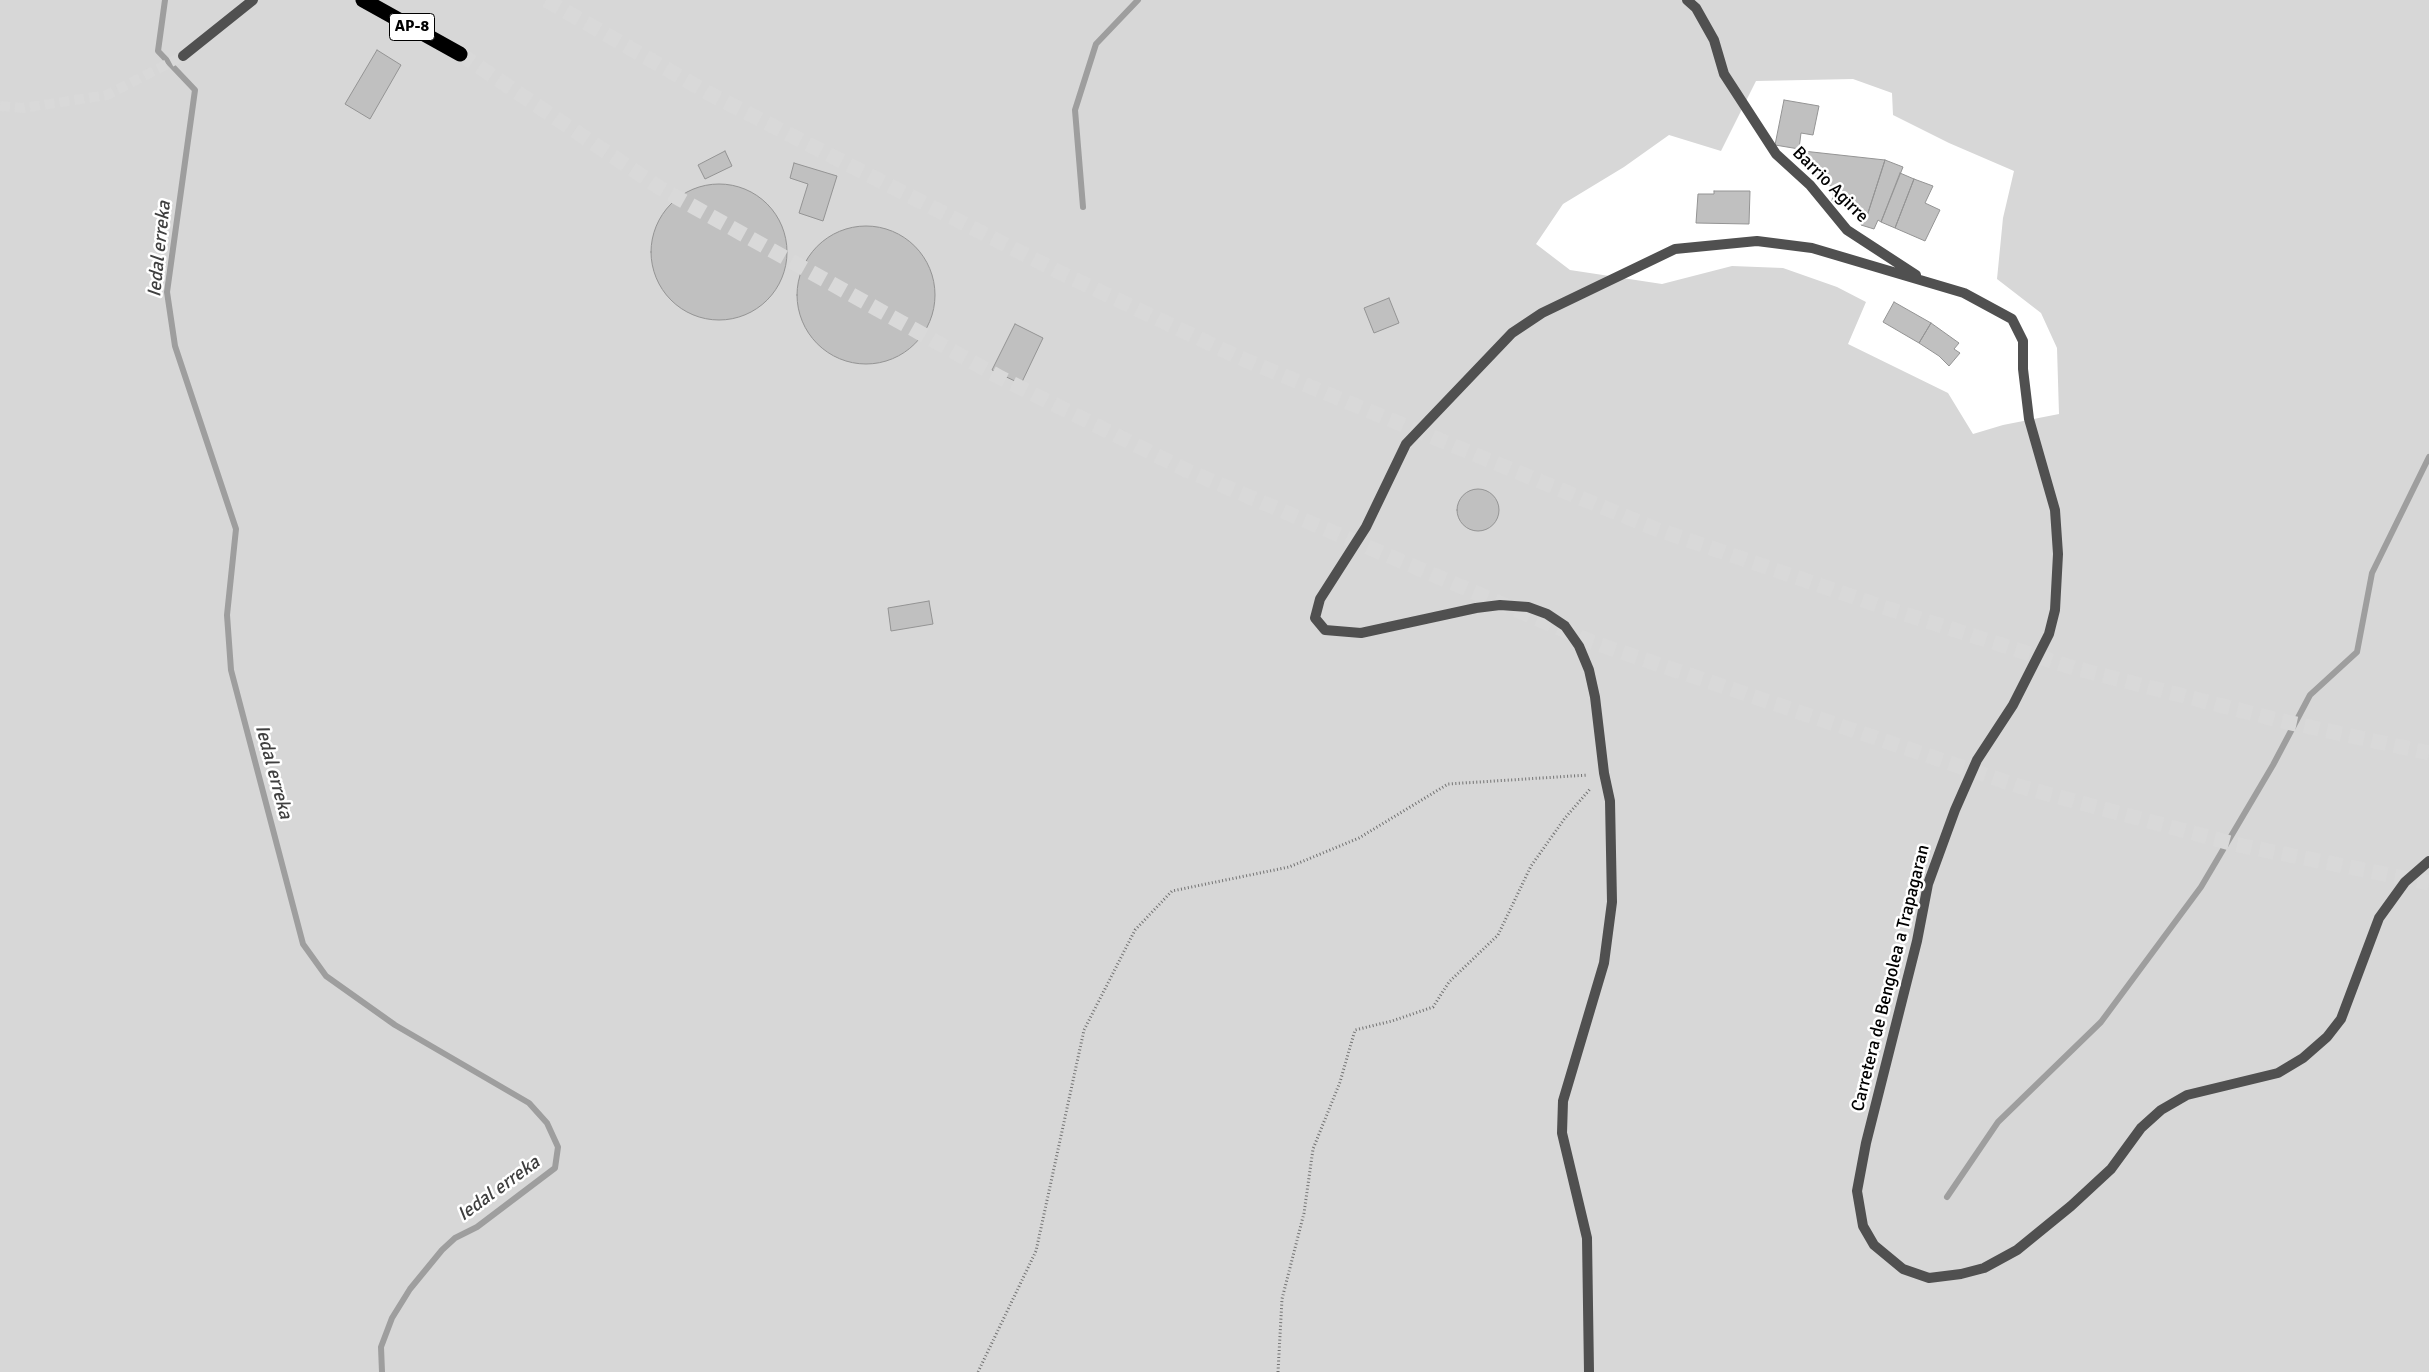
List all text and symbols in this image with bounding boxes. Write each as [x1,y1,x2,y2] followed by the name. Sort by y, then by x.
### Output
[390,14,434,41] road number: AP-8
[1787,142,1873,228] street label: Barrio Agirre
[144,200,176,298] water label: Iedal erreka
[250,723,296,821] water label: Iedal erreka
[1847,842,1935,1114] street label: Carretera de Bengolea a Trapagaran
[453,1151,545,1227] water label: Iedal erreka

